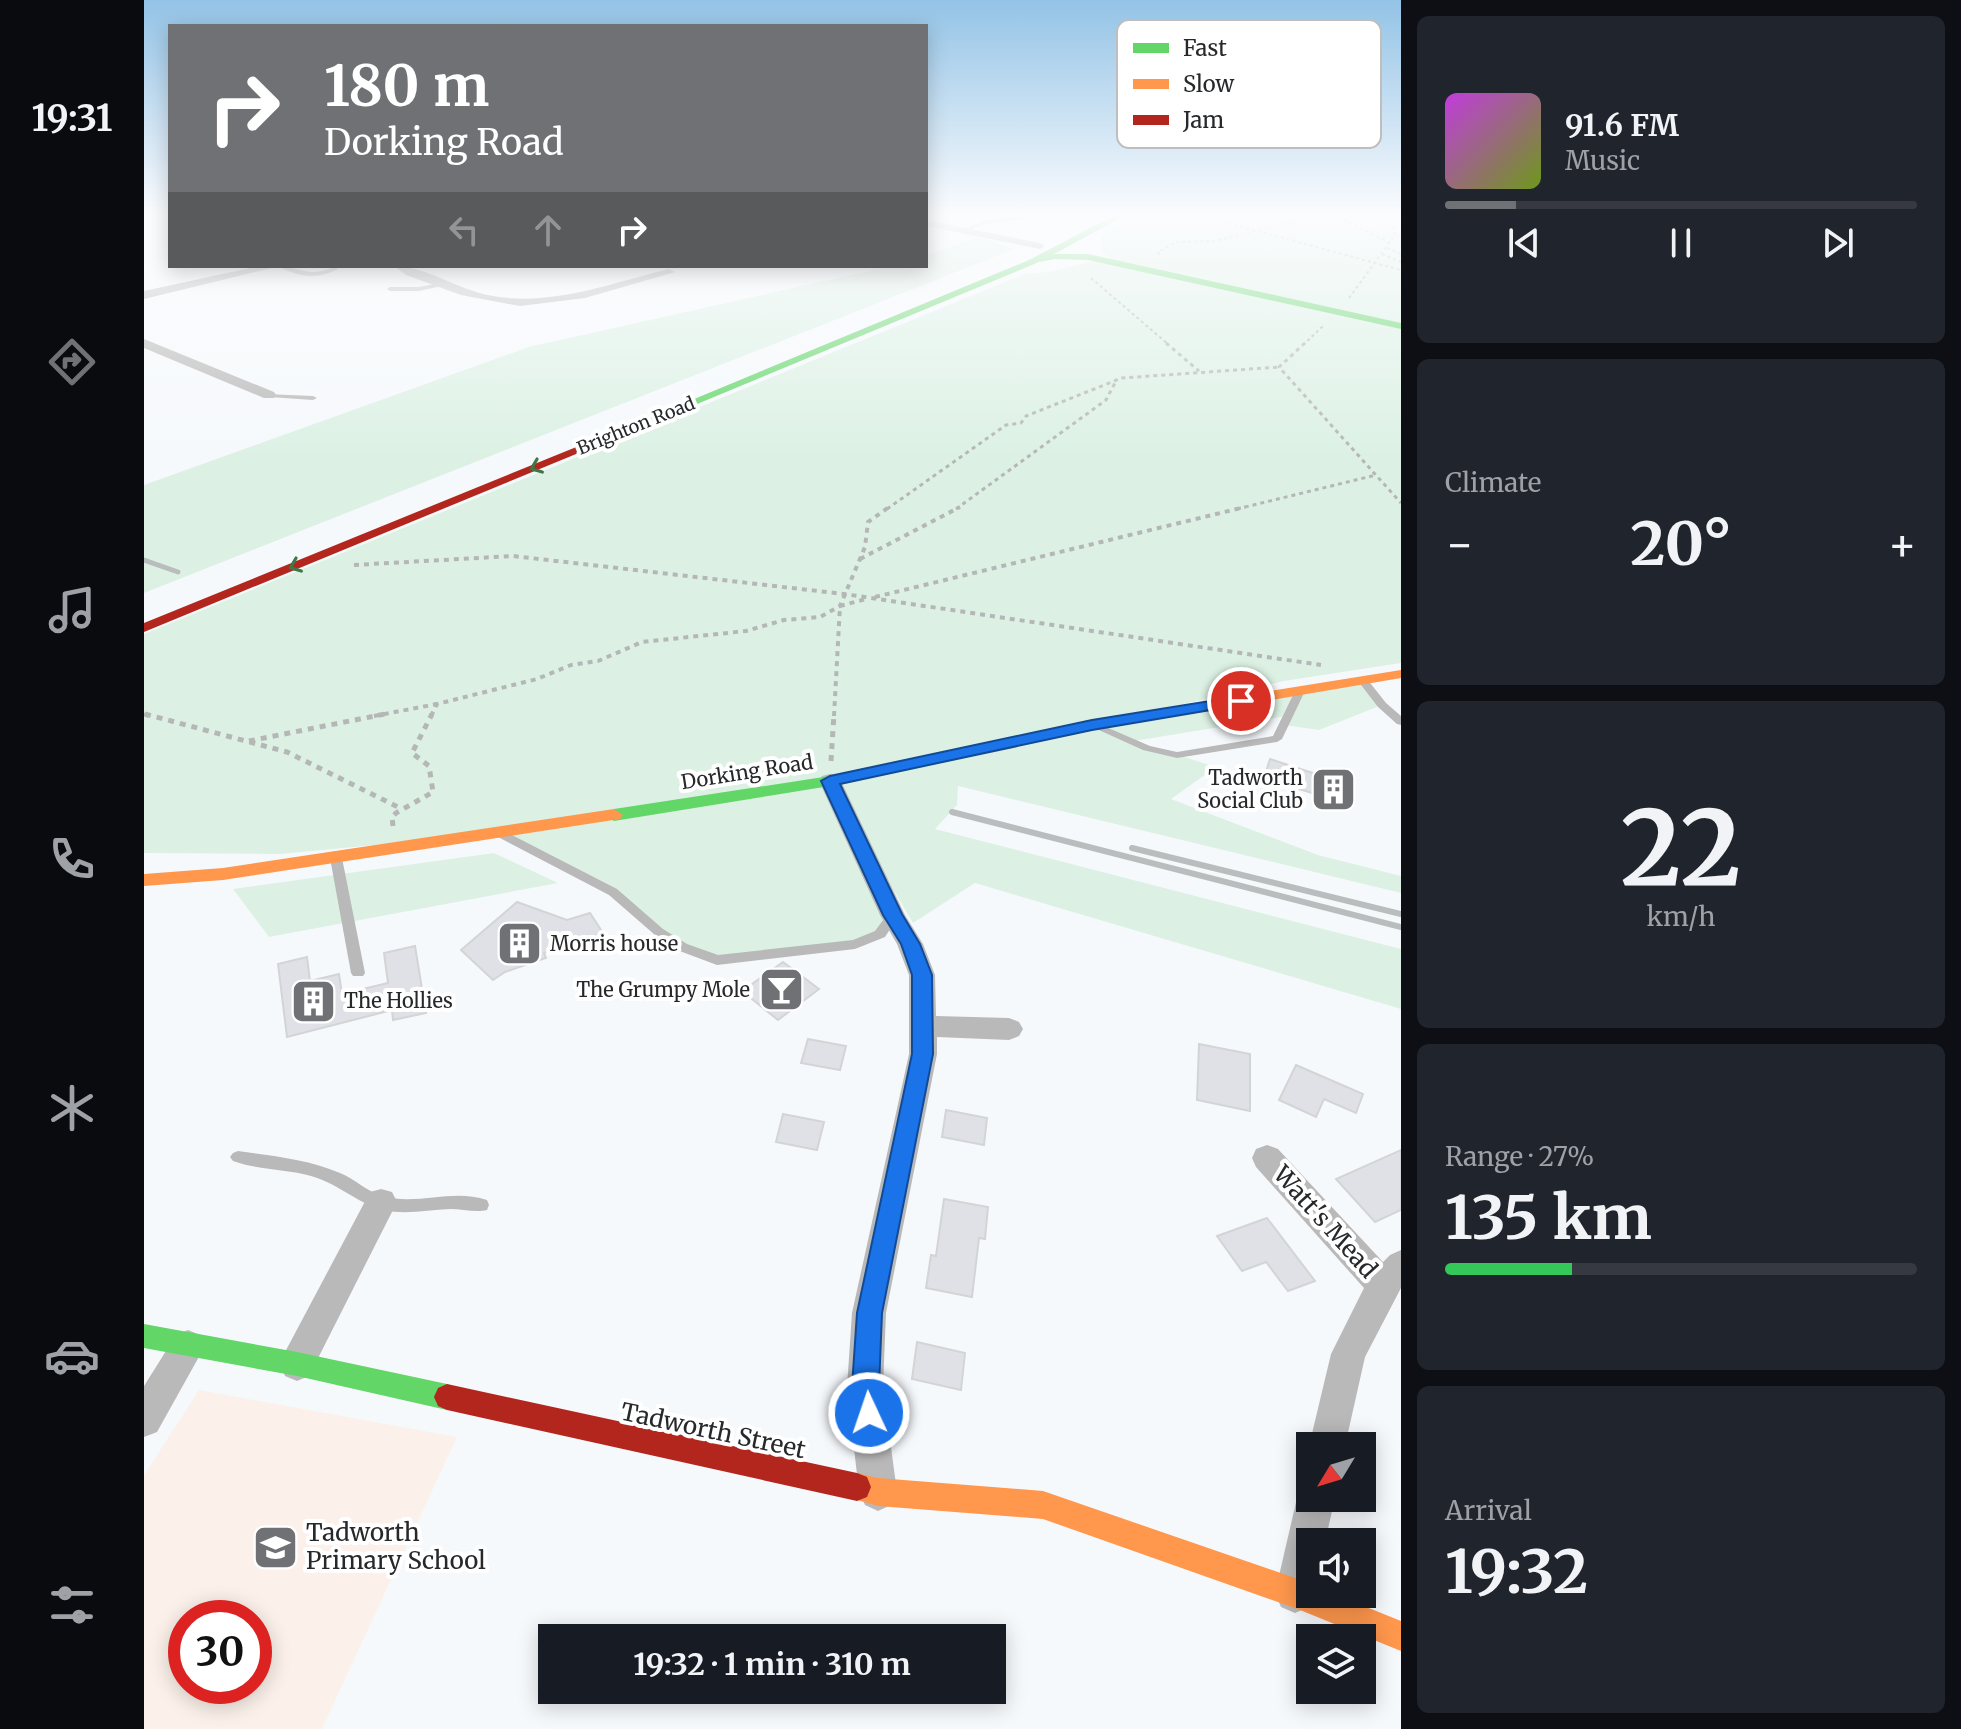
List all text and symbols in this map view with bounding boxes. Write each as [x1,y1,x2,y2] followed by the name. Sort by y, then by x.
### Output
[1117,20,1381,148] legend
[1183,34,1227,62] text: Fast
[324,51,489,121] text: 180 m
[192,56,296,160] icon: right
[1183,70,1234,98] text: Slow
[31,96,113,141] text: 19:31
[1182,106,1224,134] text: Jam
[1565,106,1679,144] text: 91.6 FM
[324,120,564,165] text: Dorking Road
[1565,144,1640,177] text: Music
[442,208,486,252] icon: left
[526,208,570,252] icon: ahead
[610,208,654,252] icon: right
[1502,221,1546,265] icon: previous
[1659,221,1703,265] icon: pause
[1816,221,1860,265] icon: next
[44,334,100,390] icon: directions
[574,391,698,460] street label: Brighton Road
[530,457,544,474] one-way arrow
[1445,466,1541,499] text: Climate
[1630,506,1732,581] text: 20°
[1445,517,1474,572] text: −
[1888,517,1917,572] text: +
[289,556,304,572] one-way arrow
[44,582,100,638] icon: music
[1207,667,1275,735] pin
[1219,679,1263,723] icon: arrive
[679,749,815,794] street label: Dorking Road
[1197,765,1303,813] place label: Tadworth Social Club
[1310,766,1358,814] building icon: Tadworth Social Club
[1620,783,1742,913] text: 22
[44,831,100,887] icon: phone
[1647,900,1715,933] text: km/h
[495,920,543,968] building icon: Morris house
[550,931,678,956] place label: Morris house
[757,966,805,1014] bar icon: The Grumpy Mole
[289,977,337,1025] building icon: The Hollies
[576,977,750,1002] place label: The Grumpy Mole
[344,988,453,1013] place label: The Hollies
[44,1080,100,1136] icon: climate
[1445,1140,1594,1173] text: Range · 27%
[1266,1158,1384,1284] street label: Watt's Mead
[1445,1180,1652,1255] text: 135 km
[44,1328,100,1384] icon: car
[827,1371,911,1455] position arrow
[618,1396,809,1465] street label: Tadworth Street
[1296,1432,1376,1512] north arrow
[1296,1432,1376,1704] map controls
[1445,1494,1532,1527] text: Arrival
[306,1517,486,1576] place label: Tadworth Primary School
[251,1523,299,1571] school or university icon: Tadworth Primary School
[1296,1528,1376,1608] button: sound
[1445,1534,1588,1609] text: 19:32
[44,1577,100,1633] icon: filters
[168,1600,272,1704] speed limit sign: 30
[1296,1624,1376,1704] button: layers
[633,1645,911,1683] text: 19:32 · 1 min · 310 m

